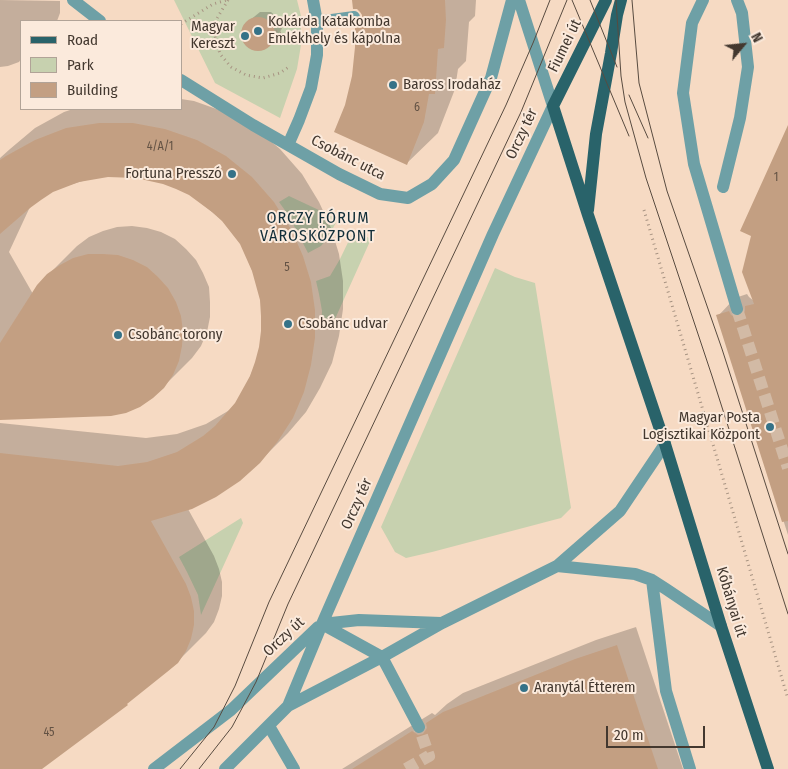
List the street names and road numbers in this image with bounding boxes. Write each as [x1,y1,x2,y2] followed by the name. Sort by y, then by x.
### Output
[544,17,586,75] street label: Fiumei út
[502,106,542,162] street label: Orczy tér
[308,132,388,184] street label: Csobánc utca
[338,476,376,532] street label: Orczy tér
[712,565,750,639] street label: Kőbányai út
[260,614,308,660] street label: Orczy út

